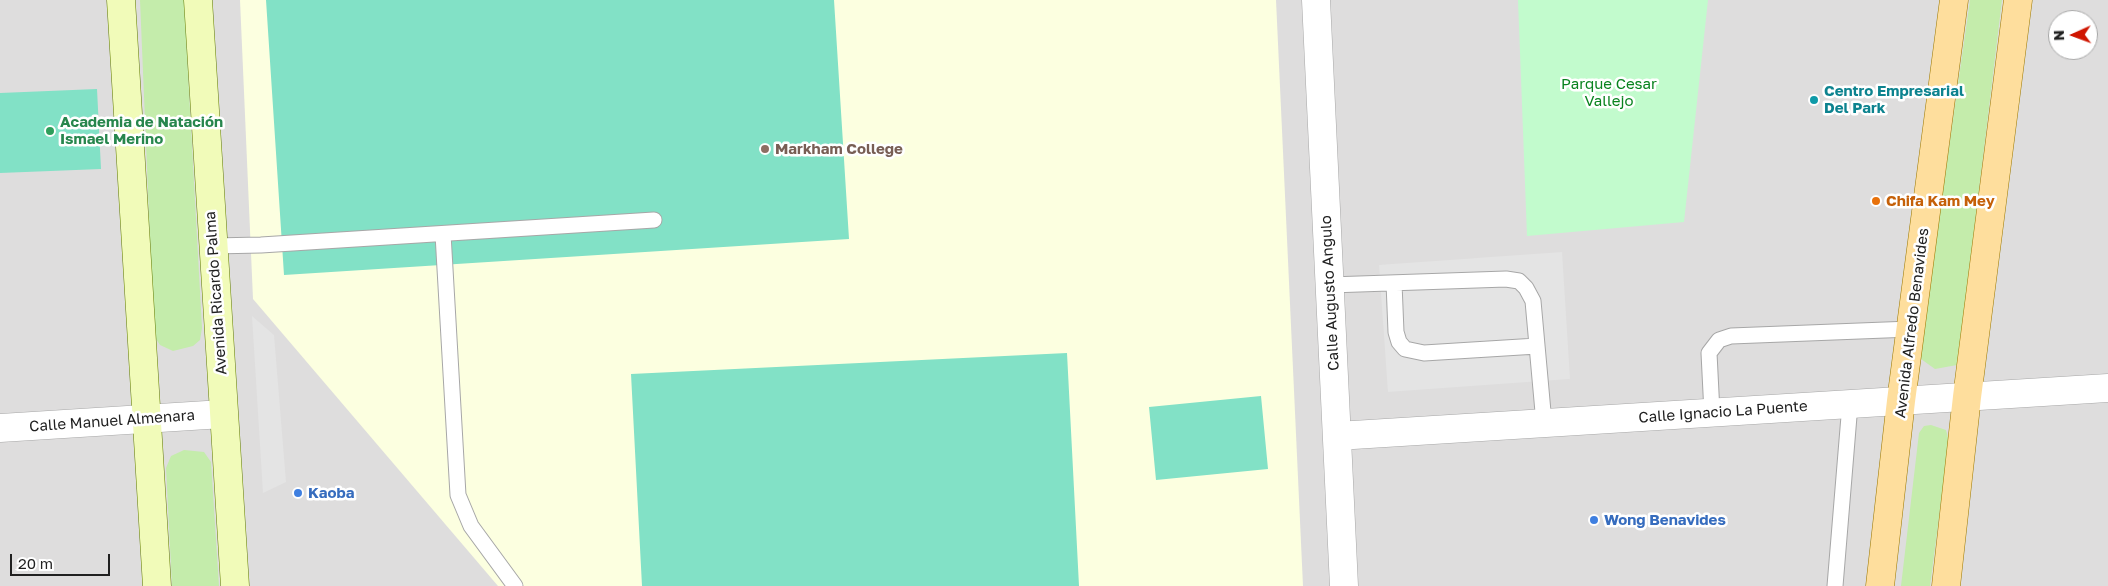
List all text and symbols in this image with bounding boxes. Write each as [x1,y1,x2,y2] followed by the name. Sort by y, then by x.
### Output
[2048,10,2098,60] north arrow
[2050,30,2067,41] text: N
[1561,75,1657,110] park label: Parque Cesar Vallejo
[1824,82,1964,117] place label: Centro Empresarial Del Park
[1808,94,1820,106] marker: Centro Empresarial Del Park
[60,113,223,148] place label: Academia de Natación Ismael Merino
[44,125,56,137] marker: Academia de Natación Ismael Merino
[775,140,903,158] place label: Markham College
[759,143,771,155] marker: Markham College
[1886,192,1995,210] place label: Chifa Kam Mey
[1870,195,1882,207] marker: Chifa Kam Mey
[201,211,231,375] street label: Avenida Ricardo Palma
[1317,215,1343,371] street label: Calle Augusto Angulo
[1891,227,1933,419] street label: Avenida Alfredo Benavides
[1638,397,1808,427] street label: Calle Ignacio La Puente
[29,406,195,436] street label: Calle Manuel Almenara
[308,484,354,502] place label: Kaoba
[292,487,304,499] marker: Kaoba
[1604,511,1726,529] place label: Wong Benavides
[1588,514,1600,526] marker: Wong Benavides
[12,544,112,576] scale bar
[18,554,53,572] text: 20 m

